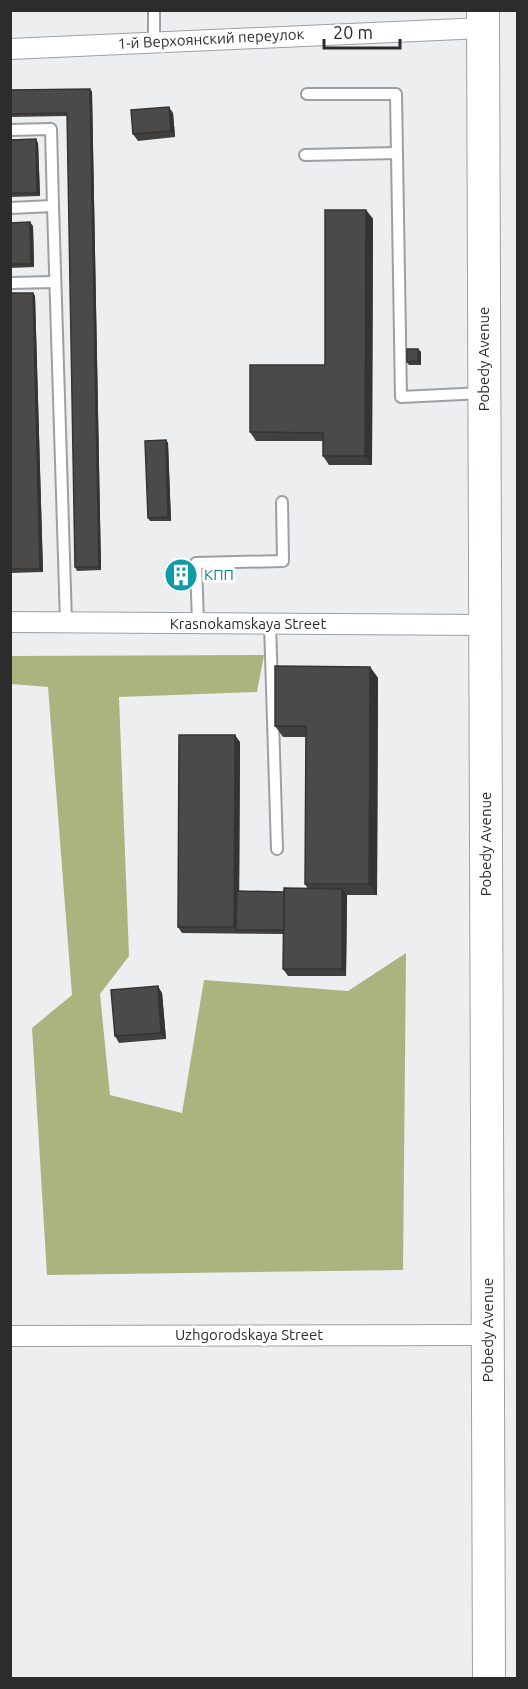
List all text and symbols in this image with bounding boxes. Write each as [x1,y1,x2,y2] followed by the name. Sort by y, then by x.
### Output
[324,12,400,50] scale bar
[333,22,373,42] text: 20 m
[117,25,305,52] street label: 1-й Верхоянский переулок
[475,307,492,411] street label: Pobedy Avenue
[163,557,199,593] building icon: КПП
[204,566,234,583] place label: КПП
[170,615,326,632] street label: Krasnokamskaya Street
[477,792,494,896] street label: Pobedy Avenue
[479,1278,496,1382] street label: Pobedy Avenue
[175,1326,323,1343] street label: Uzhgorodskaya Street

